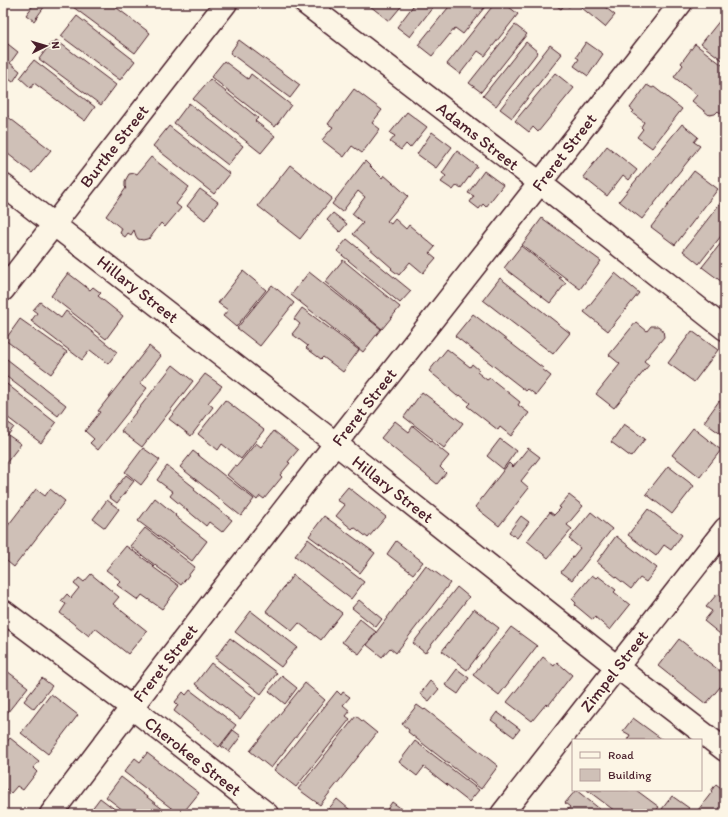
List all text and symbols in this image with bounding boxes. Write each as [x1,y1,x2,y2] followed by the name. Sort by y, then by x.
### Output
[26,26,66,66] north arrow
[49,41,62,49] text: N
[433,98,523,174] street label: Adams Street
[75,101,153,191] street label: Burthe Street
[527,109,601,195] street label: Freret Street
[93,251,183,327] street label: Hillary Street
[327,364,401,450] street label: Freret Street
[348,451,438,527] street label: Hillary Street
[128,620,202,706] street label: Freret Street
[576,626,652,716] street label: Zimpel Street
[141,712,245,800] street label: Cherokee Street
[572,739,702,791] legend
[608,748,634,762] text: Road
[608,768,652,782] text: Building

